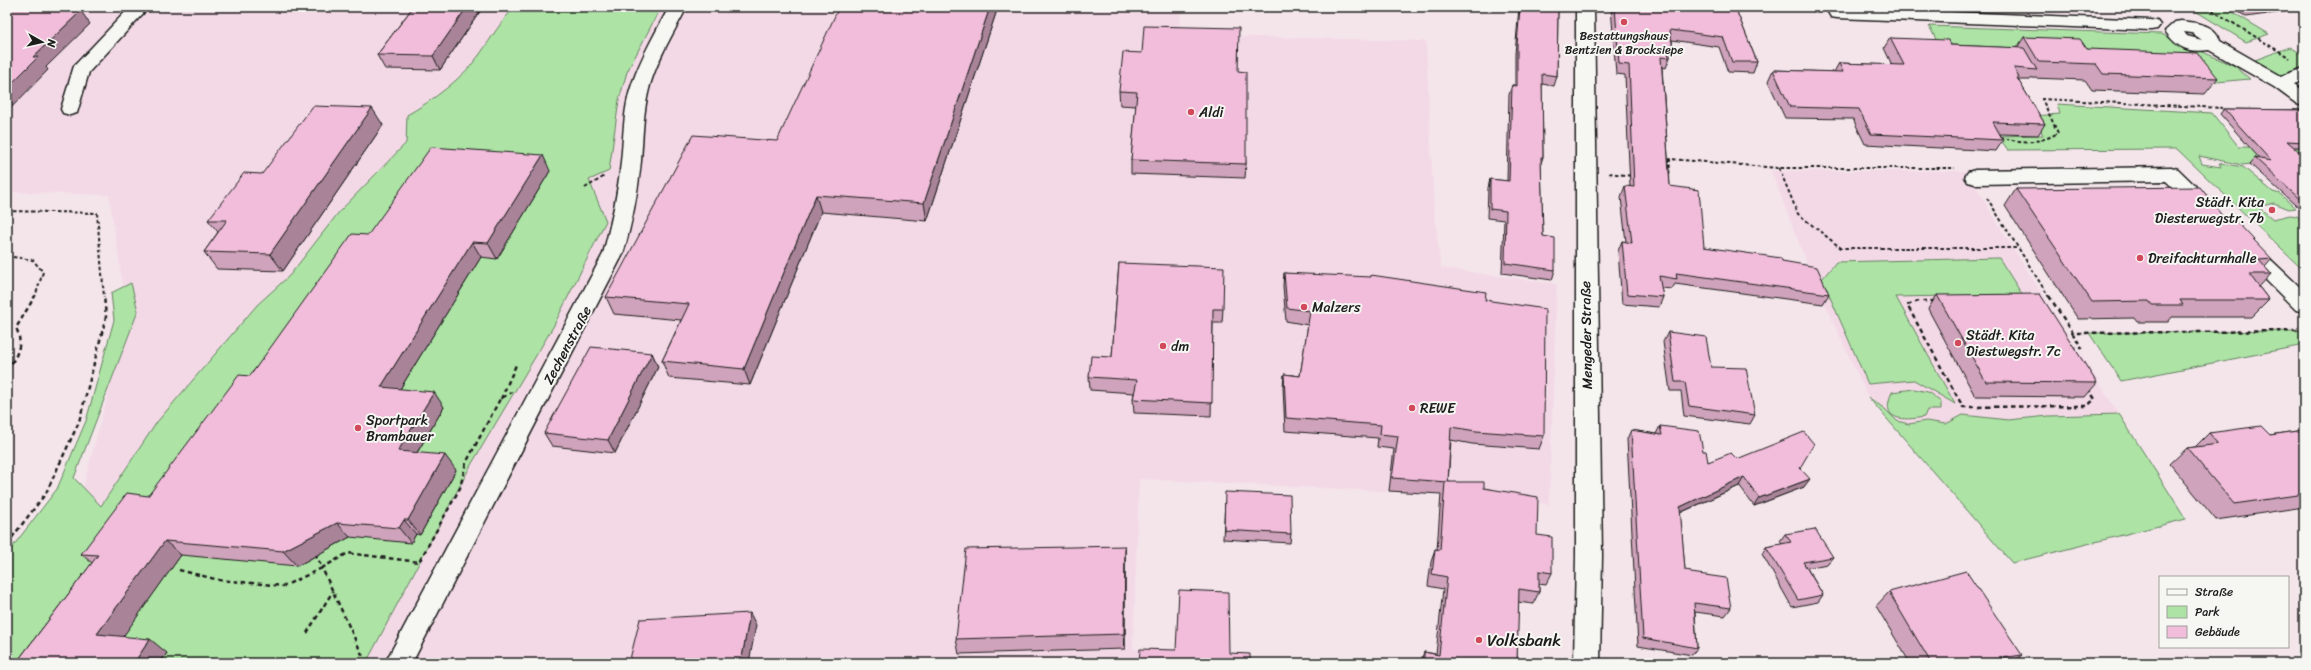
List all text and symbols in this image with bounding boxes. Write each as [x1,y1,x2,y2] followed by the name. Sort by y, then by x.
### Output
[1619,17,1629,27] marker: Bestattungshaus Bentzien & Brocksiepe
[22,22,62,62] north arrow
[1565,25,1683,61] place label: Bestattungshaus Bentzien & Brocksiepe
[41,37,61,49] text: N
[1198,100,1225,125] place label: Aldi
[1186,107,1196,117] marker: Aldi
[2155,190,2265,231] place label: Städt. Kita Diesterwegstr. 7b
[2267,205,2277,215] marker: Städt. Kita Diesterwegstr. 7b
[2148,246,2257,271] place label: Dreifachturnhalle
[2135,253,2145,263] marker: Dreifachturnhalle
[1573,281,1600,389] street label: Mengeder Straße
[1312,295,1361,320] place label: Malzers
[536,301,599,389] street label: Zechenstraße
[1299,302,1309,312] marker: Malzers
[1966,323,2061,364] place label: Städt. Kita Diestwegstr. 7c
[1171,334,1189,359] place label: dm
[1953,338,1963,348] marker: Städt. Kita Diestwegstr. 7c
[1158,341,1168,351] marker: dm
[1420,396,1456,421] place label: REWE
[1407,403,1417,413] marker: REWE
[366,408,435,449] place label: Sportpark Brambauer
[353,423,363,433] marker: Sportpark Brambauer
[2159,576,2289,648] legend
[2195,581,2233,603] text: Straße
[2195,601,2220,623] text: Park
[2195,621,2240,643] text: Gebäude
[1487,625,1561,655] place label: Volksbank
[1474,635,1484,645] marker: Volksbank

